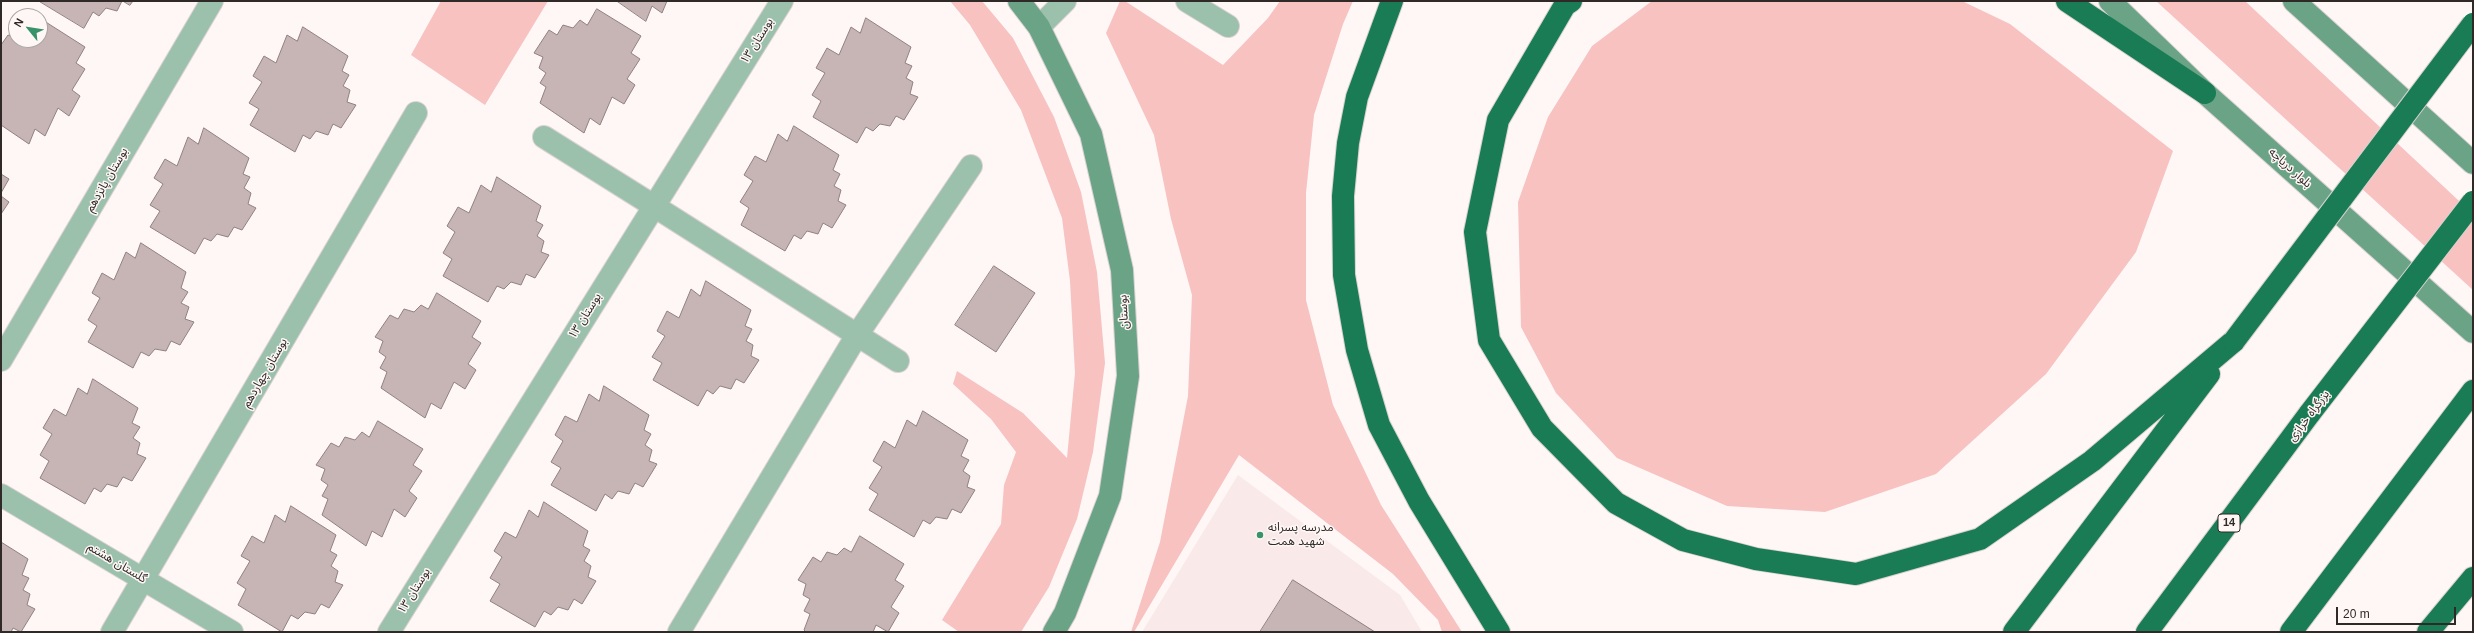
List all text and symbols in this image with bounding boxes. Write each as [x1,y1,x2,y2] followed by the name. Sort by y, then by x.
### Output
[8,8,48,48] north arrow
[737,15,777,67] street label: بوستان ۱۳
[11,16,26,29] text: N
[83,145,131,215] street label: بوستان پانزدهم
[2266,145,2314,191] street label: بلوار دریاچه
[565,290,605,342] street label: بوستان ۱۳
[1116,294,1132,330] street label: بوستان
[239,336,291,410] street label: بوستان چهاردهم
[2285,388,2333,444] street label: بزرگراه خرازی
[2218,514,2240,532] road number: 14
[1268,521,1333,549] place label: مدرسه پسرانه شهید همت
[1255,530,1265,540] marker: مدرسه پسرانه شهید همت
[85,540,149,586] street label: گلستان هشتم
[394,565,434,617] street label: بوستان ۱۳
[2338,599,2458,625] scale bar
[2343,607,2370,621] text: 20 m

